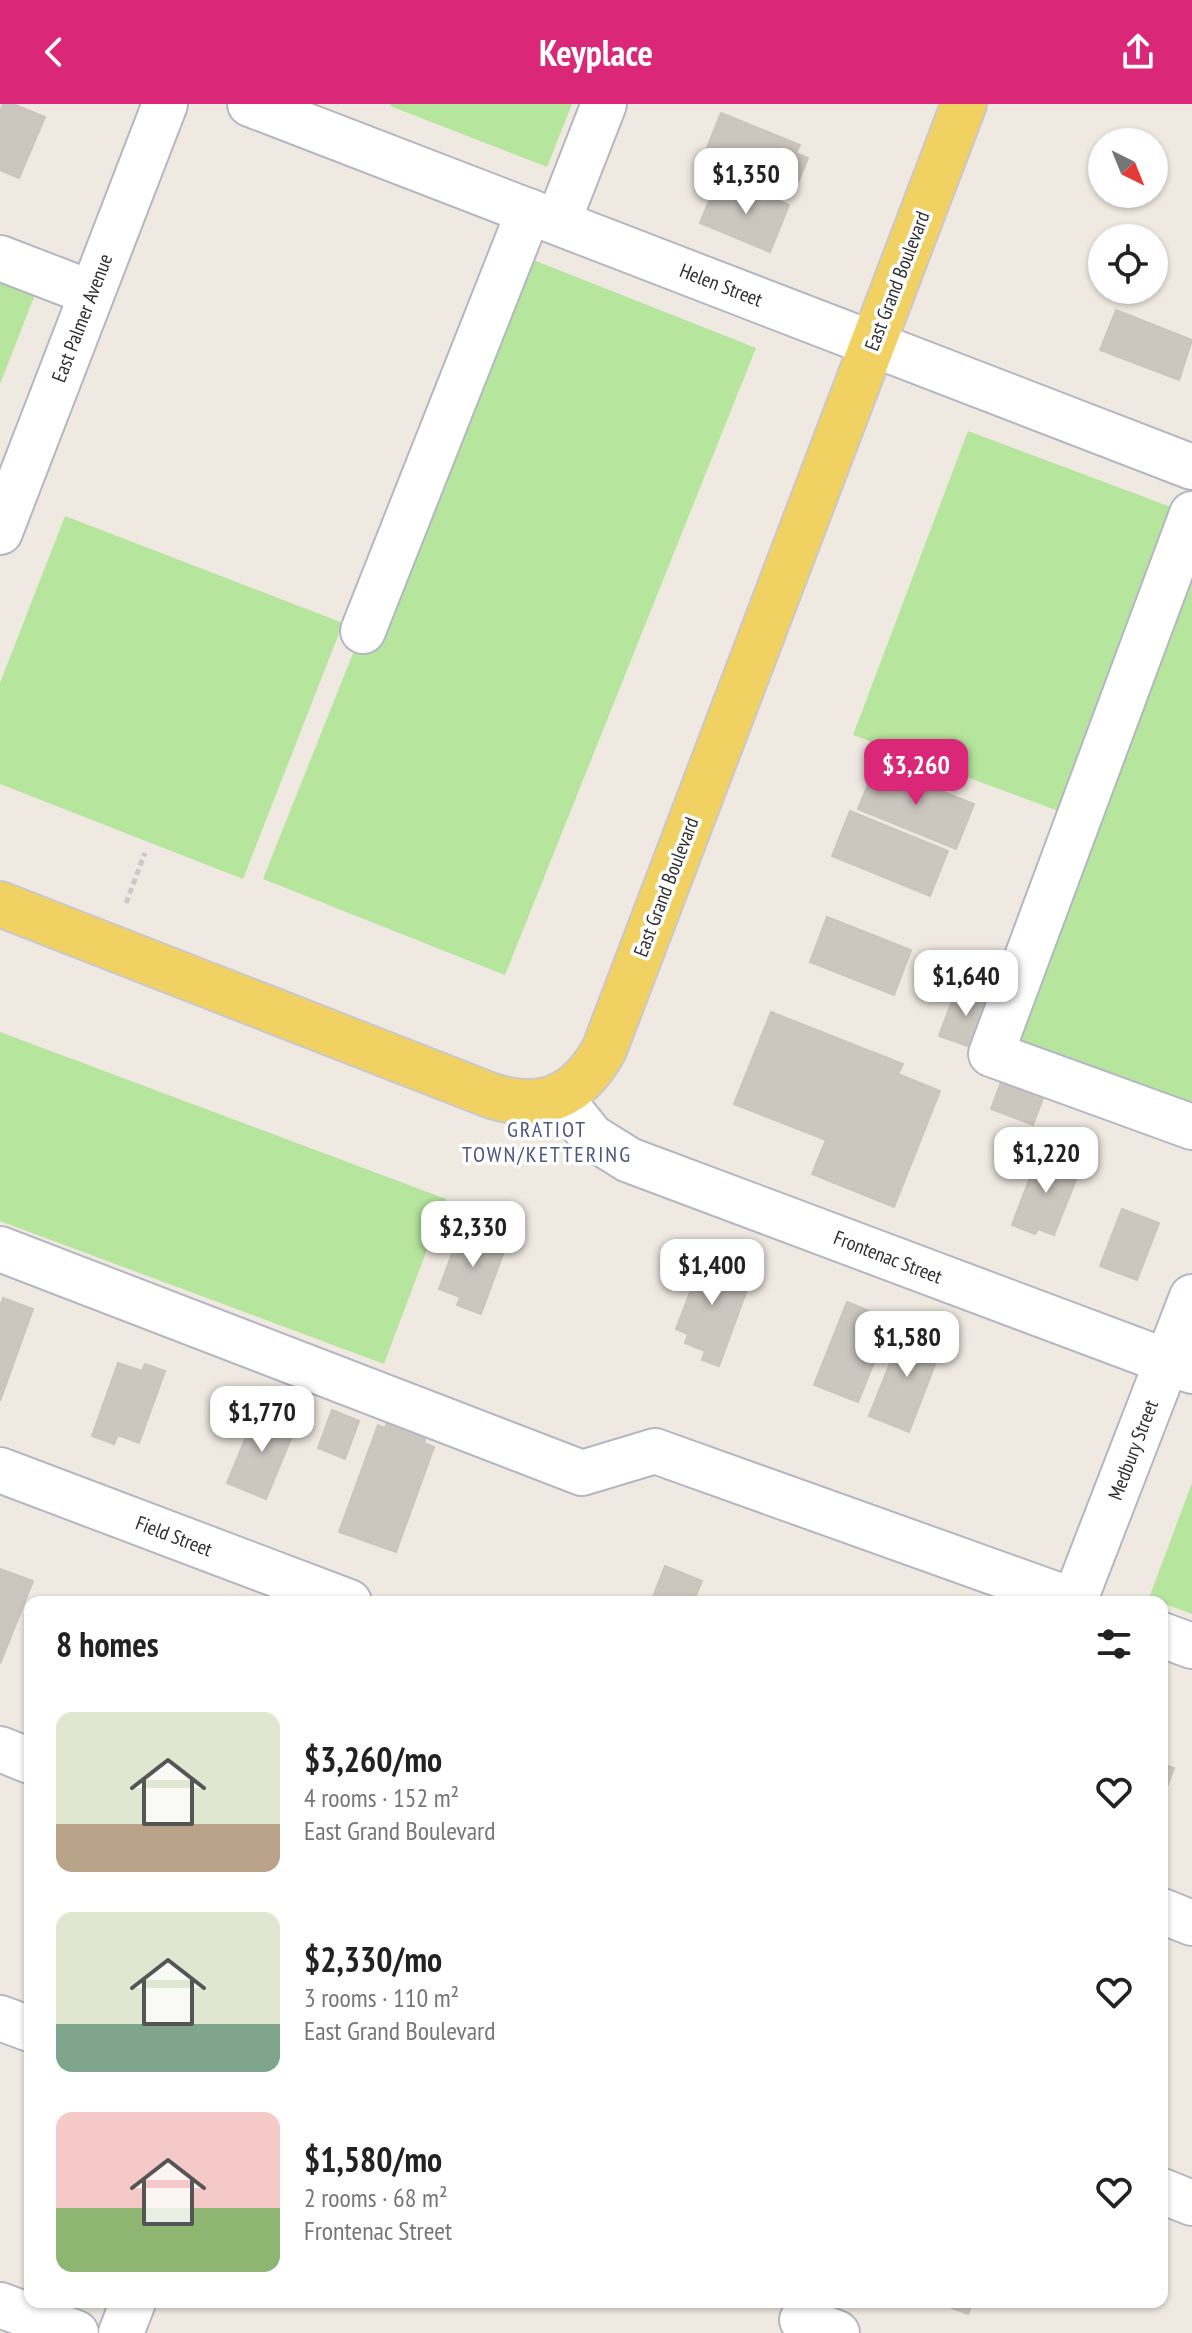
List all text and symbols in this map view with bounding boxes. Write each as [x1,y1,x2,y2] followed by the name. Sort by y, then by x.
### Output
[539,29,653,76] text: Keyplace
[32,30,76,74] icon: back
[1116,30,1160,74] icon: share
[1088,128,1168,208] north arrow
[1088,128,1168,304] map controls
[681,148,811,216] pin: $1,350
[712,157,780,190] text: $1,350
[858,208,936,354] street label: East Grand Boulevard
[1088,224,1168,304] button: locate
[46,250,118,386] street label: East Palmer Avenue
[676,257,766,313] street label: Helen Street
[851,739,981,807] pin: $3,260
[882,748,950,781] text: $3,260
[627,814,705,960] street label: East Grand Boulevard
[901,950,1031,1018] pin: $1,640
[932,959,1000,992] text: $1,640
[462,1115,632,1168] district label: GRATIOT TOWN/KETTERING
[981,1127,1111,1195] pin: $1,220
[1012,1136,1080,1169] text: $1,220
[408,1201,538,1269] pin: $2,330
[439,1210,507,1243] text: $2,330
[830,1224,946,1290] street label: Frontenac Street
[647,1239,777,1307] pin: $1,400
[678,1248,746,1281] text: $1,400
[842,1311,972,1379] pin: $1,580
[873,1320,941,1353] text: $1,580
[197,1386,327,1454] pin: $1,770
[228,1395,296,1428] text: $1,770
[1102,1396,1164,1504] street label: Medbury Street
[132,1510,216,1563] street label: Field Street
[56,1622,159,1666] text: 8 homes
[1092,1622,1136,1666] icon: filters
[304,1737,442,1781] text: $3,260/mo
[120,1744,216,1840] icon: home
[1092,1770,1136,1814] icon: heart
[304,1781,459,1814] text: 4 rooms · 152 m²
[304,1814,496,1847] text: East Grand Boulevard
[304,1937,442,1981] text: $2,330/mo
[120,1944,216,2040] icon: home
[1092,1970,1136,2014] icon: heart
[304,1981,459,2014] text: 3 rooms · 110 m²
[304,2014,496,2047] text: East Grand Boulevard
[304,2137,442,2181] text: $1,580/mo
[120,2144,216,2240] icon: home
[1092,2170,1136,2214] icon: heart
[304,2181,448,2214] text: 2 rooms · 68 m²
[304,2214,452,2247] text: Frontenac Street

